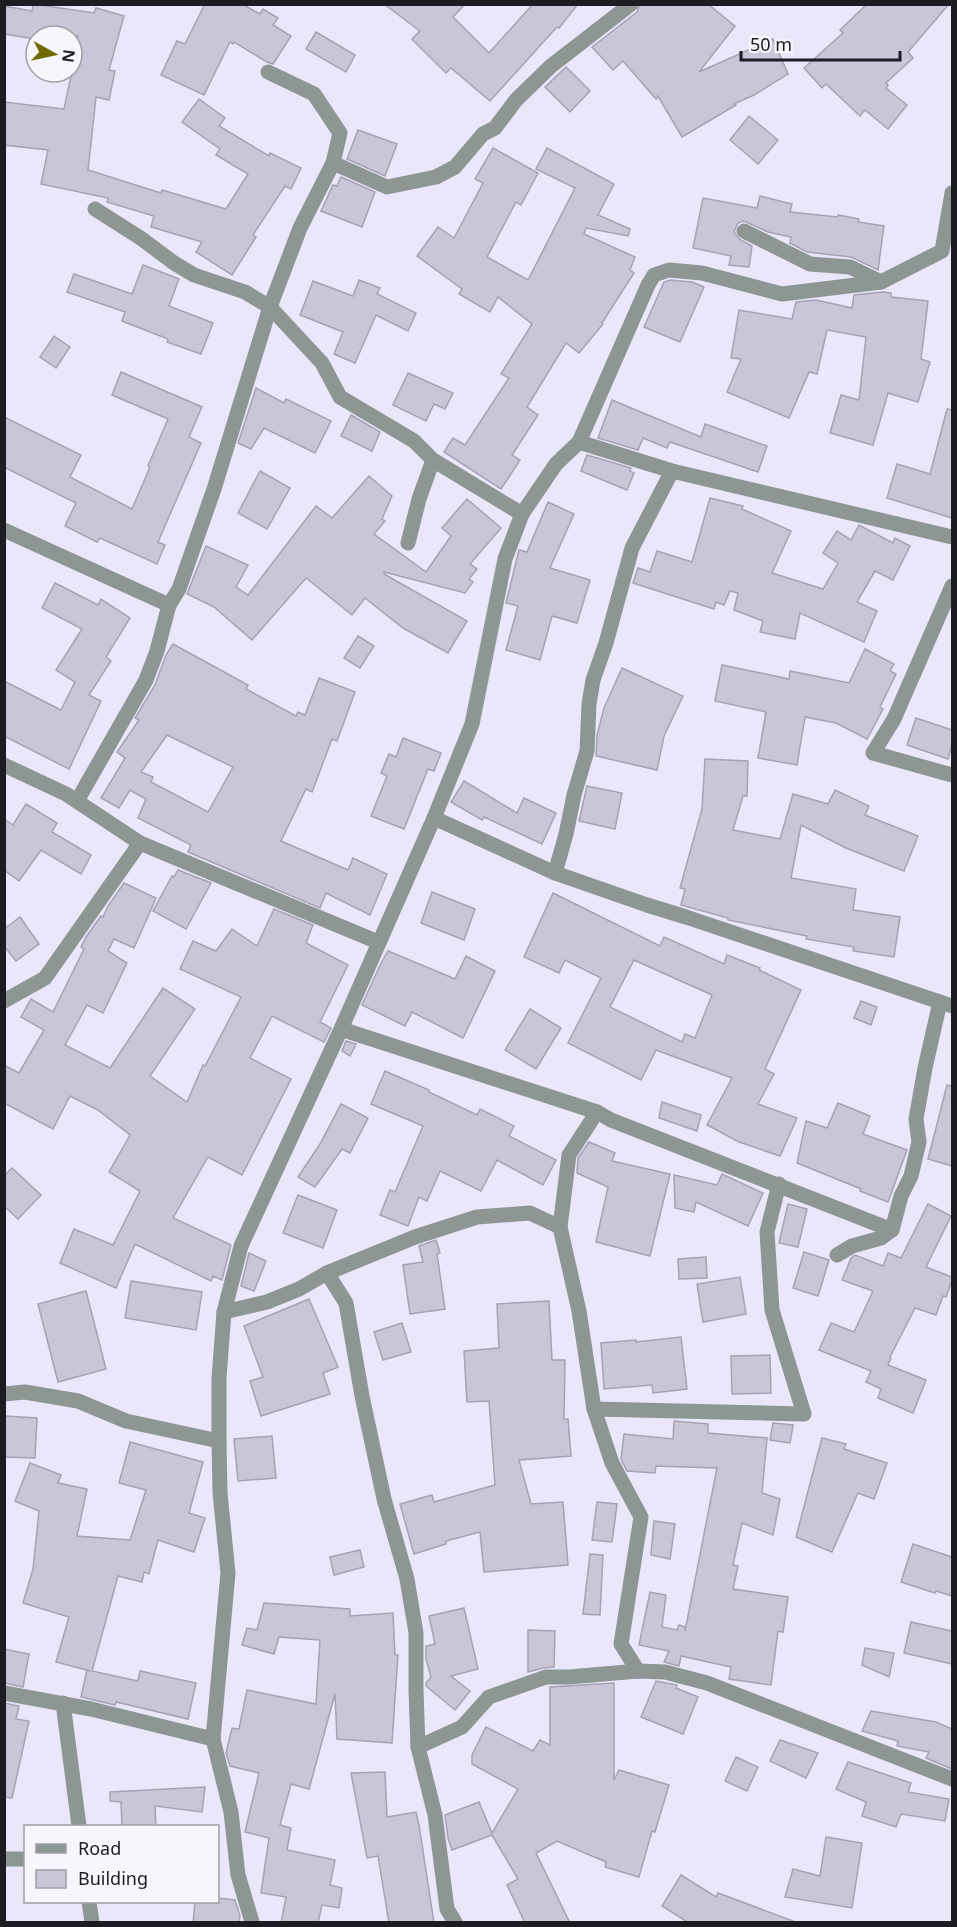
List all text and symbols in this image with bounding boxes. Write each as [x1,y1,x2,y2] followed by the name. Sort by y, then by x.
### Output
[24,24,84,84] north arrow
[741,24,900,62] scale bar
[750,32,792,56] text: 50 m
[57,48,81,64] text: N
[24,1825,219,1903] legend
[78,1836,121,1860] text: Road
[78,1866,148,1890] text: Building

